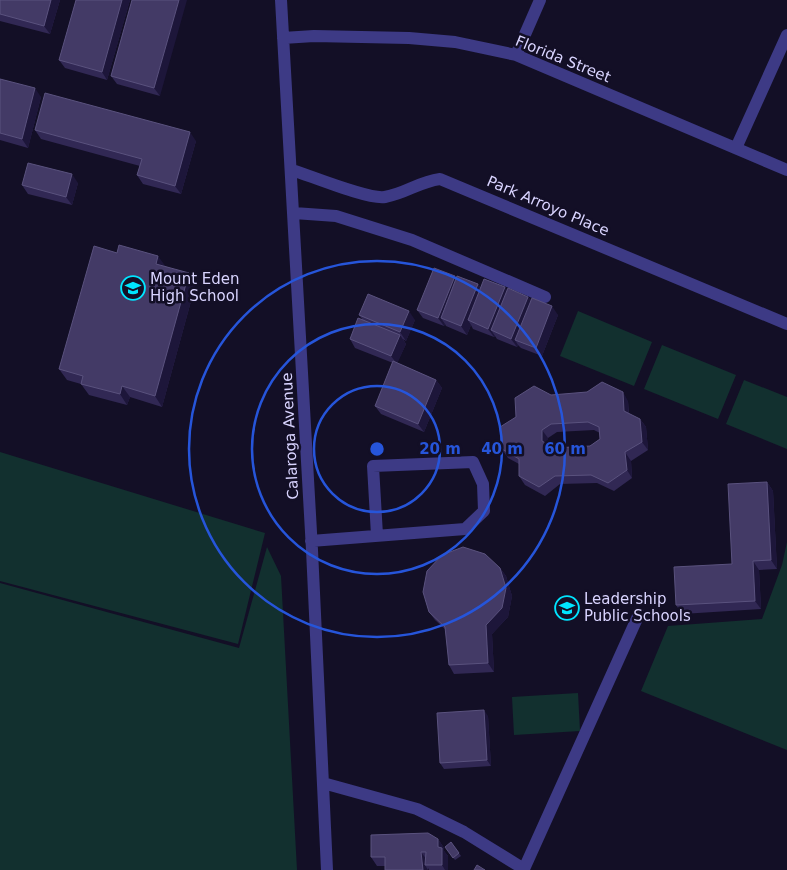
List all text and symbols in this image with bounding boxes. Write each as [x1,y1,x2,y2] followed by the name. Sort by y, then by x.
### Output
[513,32,613,86] street label: Florida Street
[484,172,612,240] street label: Park Arroyo Place
[150,270,240,305] place label: Mount Eden High School
[120,275,146,301] school or university icon: Mount Eden High School
[278,372,302,500] street label: Calaroga Avenue
[368,440,386,458] centre of rings
[419,440,461,458] text: 20 m
[481,440,523,458] text: 40 m
[544,440,586,458] text: 60 m
[584,590,691,625] place label: Leadership Public Schools
[554,595,580,621] school or university icon: Leadership Public Schools

